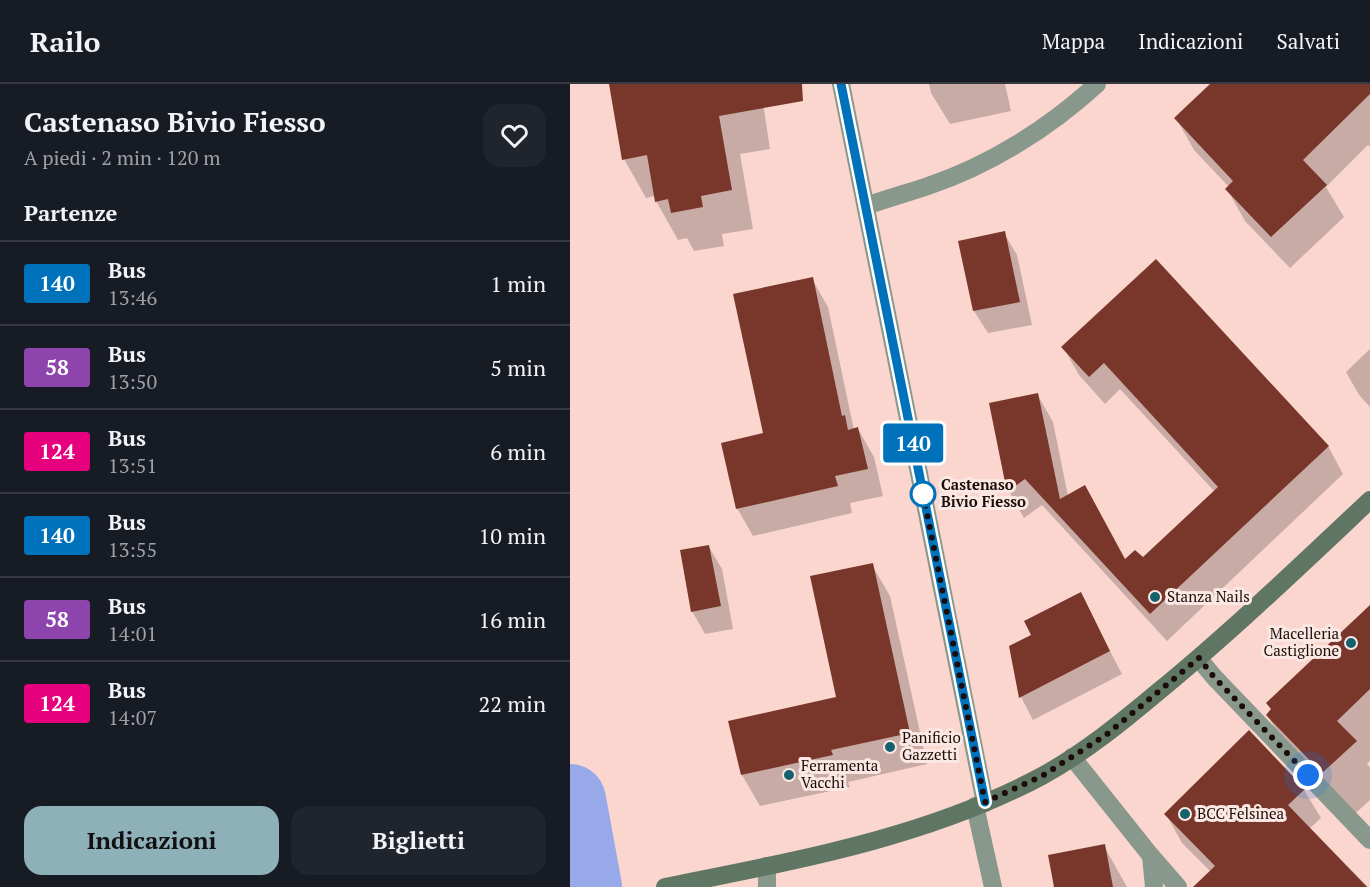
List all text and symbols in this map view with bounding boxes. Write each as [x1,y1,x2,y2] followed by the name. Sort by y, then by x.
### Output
[30,23,100,60] text: Railo
[1042,27,1105,55] text: Mappa
[1138,27,1243,55] text: Indicazioni
[1276,27,1340,55] text: Salvati
[24,103,326,140] text: Castenaso Bivio Fiesso
[483,104,546,167] button: heart
[24,144,220,171] text: A piedi · 2 min · 120 m
[24,198,117,227] text: Partenze
[108,255,146,284] text: Bus
[39,269,75,297] text: 140
[490,269,546,298] text: 1 min
[108,284,157,311] text: 13:46
[108,339,146,368] text: Bus
[45,353,69,381] text: 58
[490,353,546,382] text: 5 min
[108,368,157,395] text: 13:50
[108,423,146,452] text: Bus
[878,424,948,462] line badge: 140
[895,429,931,457] text: 140
[39,437,75,465] text: 124
[490,437,546,466] text: 6 min
[108,452,157,479] text: 13:51
[941,474,1026,511] place label: Castenaso Bivio Fiesso
[910,481,936,507] marker: Castenaso Bivio Fiesso
[108,507,146,536] text: Bus
[39,521,75,549] text: 140
[479,521,546,550] text: 10 min
[108,536,157,563] text: 13:55
[1167,586,1250,606] place label: Stanza Nails
[1148,590,1162,604] marker: Stanza Nails
[108,591,146,620] text: Bus
[45,605,69,633] text: 58
[479,605,546,634] text: 16 min
[108,620,157,647] text: 14:01
[1264,623,1339,660] place label: Macelleria Castiglione
[1344,636,1358,650] marker: Macelleria Castiglione
[108,675,146,704] text: Bus
[39,689,75,717] text: 124
[479,689,546,718] text: 22 min
[108,704,157,731] text: 14:07
[902,727,961,764] place label: Panificio Gazzetti
[883,740,897,754] marker: Panificio Gazzetti
[801,755,879,792] place label: Ferramenta Vacchi
[1293,760,1323,790] your location
[782,768,796,782] marker: Ferramenta Vacchi
[1197,803,1285,823] place label: BCC Felsinea
[24,806,279,875] button: Indicazioni
[291,806,546,875] button: Biglietti
[1178,807,1192,821] marker: BCC Felsinea

